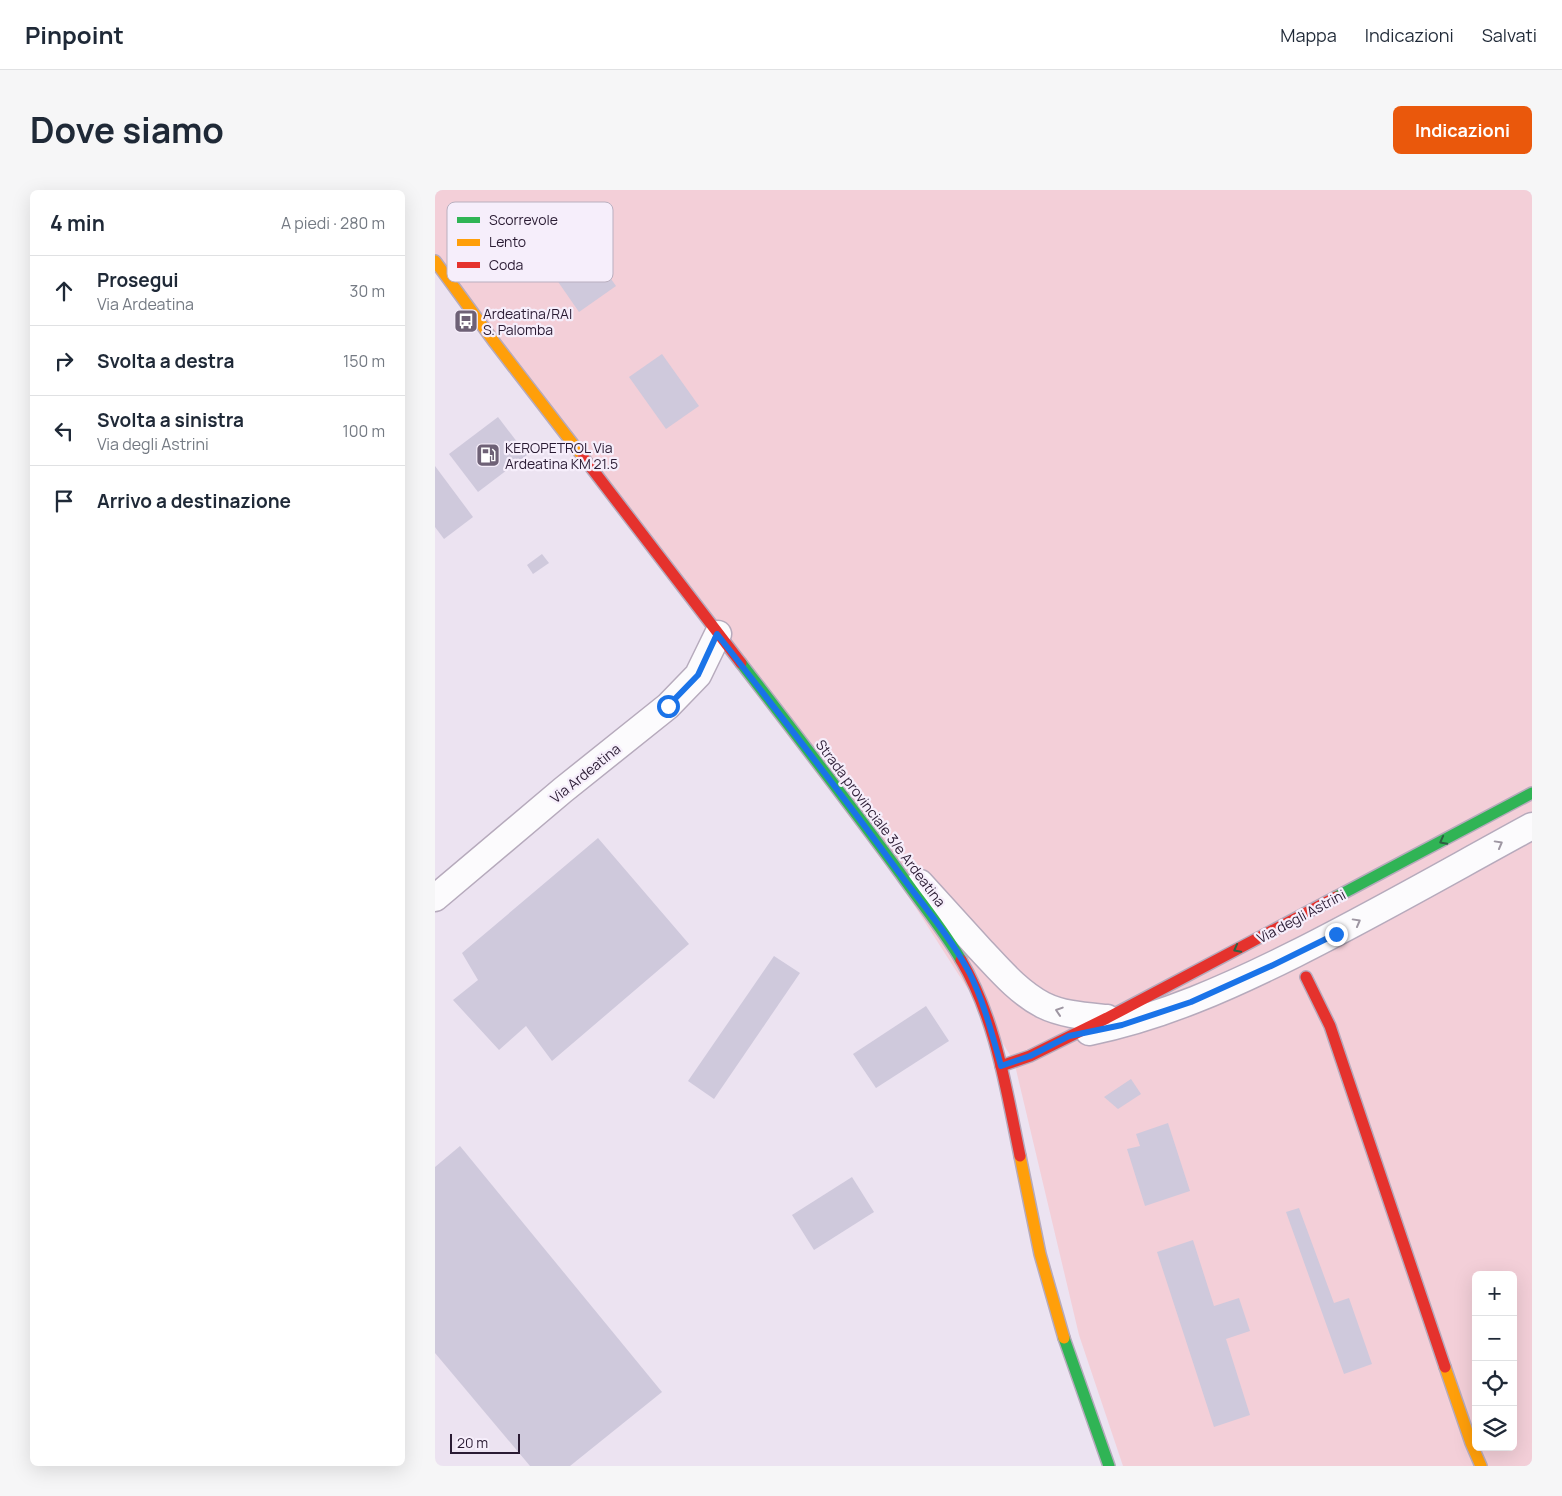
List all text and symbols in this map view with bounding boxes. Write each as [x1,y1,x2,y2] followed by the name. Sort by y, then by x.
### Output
[25,18,124,51] text: Pinpoint
[1280,23,1337,47] text: Mappa
[1365,23,1454,47] text: Indicazioni
[1482,23,1537,47] text: Salvati
[30,106,224,154] text: Dove siamo
[1393,106,1532,154] button: Indicazioni
[447,202,613,282] legend
[50,209,105,237] text: 4 min
[489,210,558,229] text: Scorrevole
[281,212,385,234] text: A piedi · 280 m
[489,232,526,251] text: Lento
[489,255,523,274] text: Coda
[97,267,179,293] text: Prosegui
[50,277,78,305] icon: ahead
[350,280,385,302] text: 30 m
[97,293,194,315] text: Via Ardeatina
[483,304,572,339] place label: Ardeatina/RAI S. Palomba
[453,308,479,334] bus stop icon: Ardeatina/RAI S. Palomba
[50,347,78,375] icon: right
[97,348,234,374] text: Svolta a destra
[343,350,385,372] text: 150 m
[97,407,244,433] text: Svolta a sinistra
[50,417,78,445] icon: left
[342,420,385,442] text: 100 m
[97,433,209,455] text: Via degli Astrini
[505,438,618,473] place label: KEROPETROL Via Ardeatina KM 21.5
[475,442,501,468] fuel station icon: KEROPETROL Via Ardeatina KM 21.5
[50,487,78,515] icon: arrive
[97,488,291,514] text: Arrivo a destinazione
[657,695,680,718] route start
[812,736,950,910] street label: Strada provinciale 3/e Ardeatina
[546,739,624,807] street label: Via Ardeatina
[1439,835,1448,845] one-way arrow
[1494,840,1503,850] one-way arrow
[1253,885,1349,947] street label: Via degli Astrini
[1352,918,1361,928] one-way arrow
[1325,923,1348,946] route end
[1233,943,1242,953] one-way arrow
[1055,1006,1064,1016] one-way arrow
[1472,1271,1517,1451] map controls
[1472,1271,1517,1316] button: +
[1472,1316,1517,1361] button: −
[1472,1361,1517,1406] button: locate
[1472,1406,1517,1451] button: layers
[450,1431,520,1454] scale bar
[457,1433,488,1452] text: 20 m

